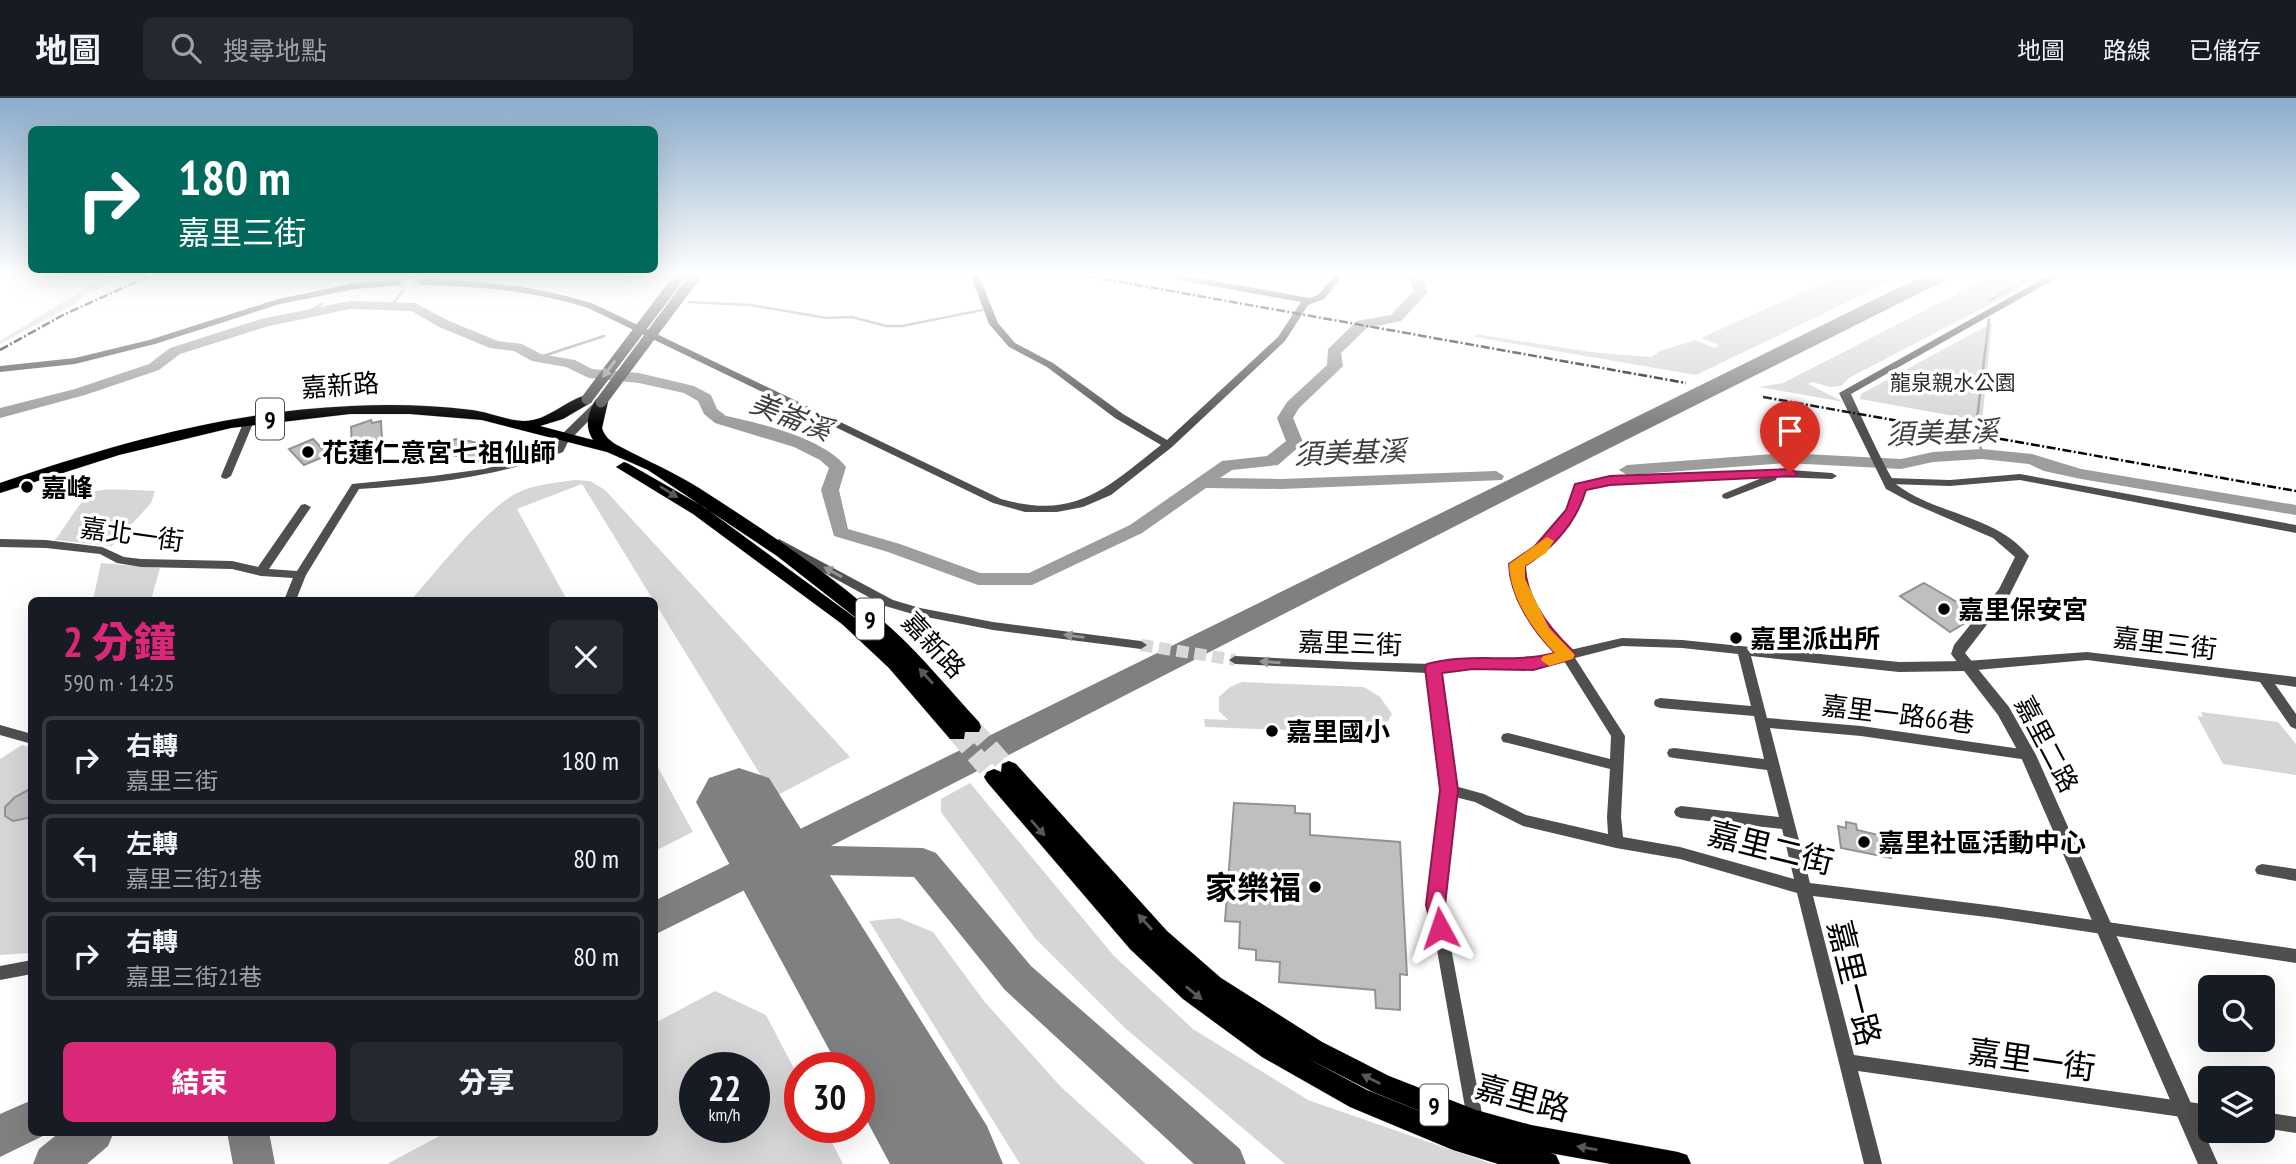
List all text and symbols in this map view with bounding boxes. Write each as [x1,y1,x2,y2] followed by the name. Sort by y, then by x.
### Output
[143,17,633,80] search box
[35,28,101,71] text: 地圖
[167,29,205,67] icon: search
[223,34,327,67] text: 搜尋地點
[2017,35,2065,66] text: 地圖
[2103,35,2151,66] text: 路線
[2189,35,2261,66] text: 已儲存
[178,145,291,209] text: 180 m
[63,154,154,245] icon: right
[178,211,306,253] text: 嘉里三街
[602,360,617,378] one-way arrow
[300,366,380,404] street label: 嘉新路
[1890,369,2016,396] park label: 龍泉親水公園
[745,384,841,450] water label: 美崙溪
[256,398,284,440] road number: 9
[1760,401,1820,473] pin
[1885,411,2003,452] water label: 須美基溪
[1771,412,1809,450] icon: arrive
[1293,431,1411,472] water label: 須美基溪
[322,436,556,469] place label: 花蓮仁意宮七祖仙師
[300,444,316,460] marker: 花蓮仁意宮七祖仙師
[41,471,93,504] place label: 嘉峰
[19,479,35,495] marker: 嘉峰
[659,486,678,499] one-way arrow
[78,510,186,558] street label: 嘉北一街
[823,566,842,578] one-way arrow
[1958,593,2088,626] place label: 嘉里保安宮
[856,598,884,640] road number: 9
[1936,601,1952,617] marker: 嘉里保安宮
[895,605,973,685] street label: 嘉新路
[63,614,176,669] text: 2 分鐘
[549,620,623,694] button: close
[2111,620,2219,666] street label: 嘉里三街
[1750,622,1880,655] place label: 嘉里派出所
[1297,625,1403,661] street label: 嘉里三街
[1728,630,1744,646] marker: 嘉里派出所
[1062,631,1084,642] one-way arrow
[1259,656,1281,667] one-way arrow
[918,667,934,685] one-way arrow
[63,668,175,697] text: 590 m · 14:25
[1820,688,1976,740] street label: 嘉里一路66巷
[2008,690,2086,798] street label: 嘉里二路
[1286,715,1390,748] place label: 嘉里國小
[1264,723,1280,739] marker: 嘉里國小
[126,729,178,762] text: 右轉
[67,741,105,779] icon: right
[561,744,619,777] text: 180 m
[126,766,218,795] text: 嘉里三街
[1704,811,1838,883] street label: 嘉里二街
[1030,820,1045,837] one-way arrow
[1878,826,2086,859] place label: 嘉里社區活動中心
[126,827,178,860] text: 左轉
[1856,834,1872,850] marker: 嘉里社區活動中心
[67,839,105,877] icon: left
[573,842,619,875] text: 80 m
[126,864,262,893] text: 嘉里三街21巷
[1205,866,1301,908] place label: 家樂福
[1307,879,1323,895] marker: 家樂福
[1403,891,1477,965] position arrow
[1137,913,1153,931] one-way arrow
[1819,916,1891,1050] street label: 嘉里一路
[126,925,178,958] text: 右轉
[67,937,105,975] icon: right
[573,940,619,973] text: 80 m
[126,962,262,991] text: 嘉里三街21巷
[2198,975,2275,1143] map controls
[2198,975,2275,1052] button: search
[1185,986,1203,1001] one-way arrow
[1966,1029,2098,1089] street label: 嘉里一街
[63,1042,336,1122] button: 結束
[350,1042,623,1122] button: 分享
[784,1052,875,1143] speed limit sign: 30
[1471,1064,1575,1130] street label: 嘉里路
[708,1065,741,1111] text: 22
[2198,1066,2275,1143] button: layers
[1361,1073,1381,1084] one-way arrow
[1420,1085,1448,1126] road number: 9
[709,1103,740,1126] text: km/h
[1576,1142,1598,1153] one-way arrow

